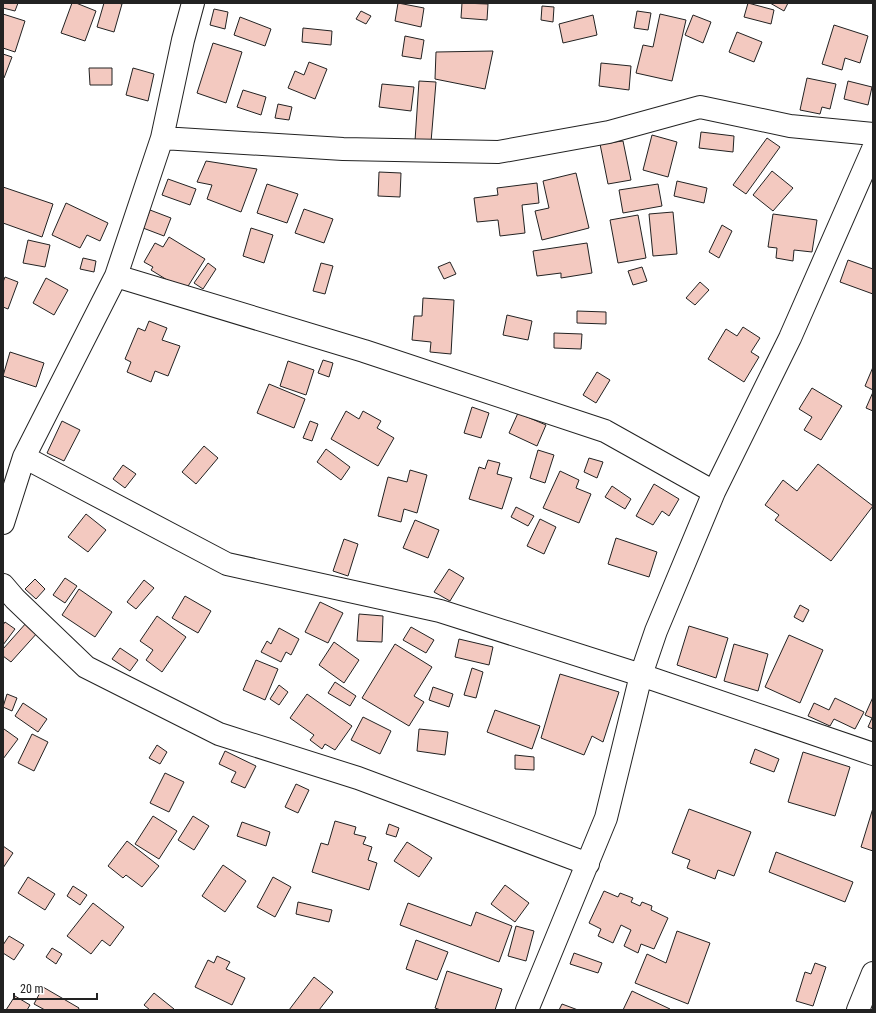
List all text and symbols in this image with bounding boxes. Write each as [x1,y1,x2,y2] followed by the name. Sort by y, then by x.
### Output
[14,975,97,1001] scale bar
[20,982,44,996] text: 20 m

